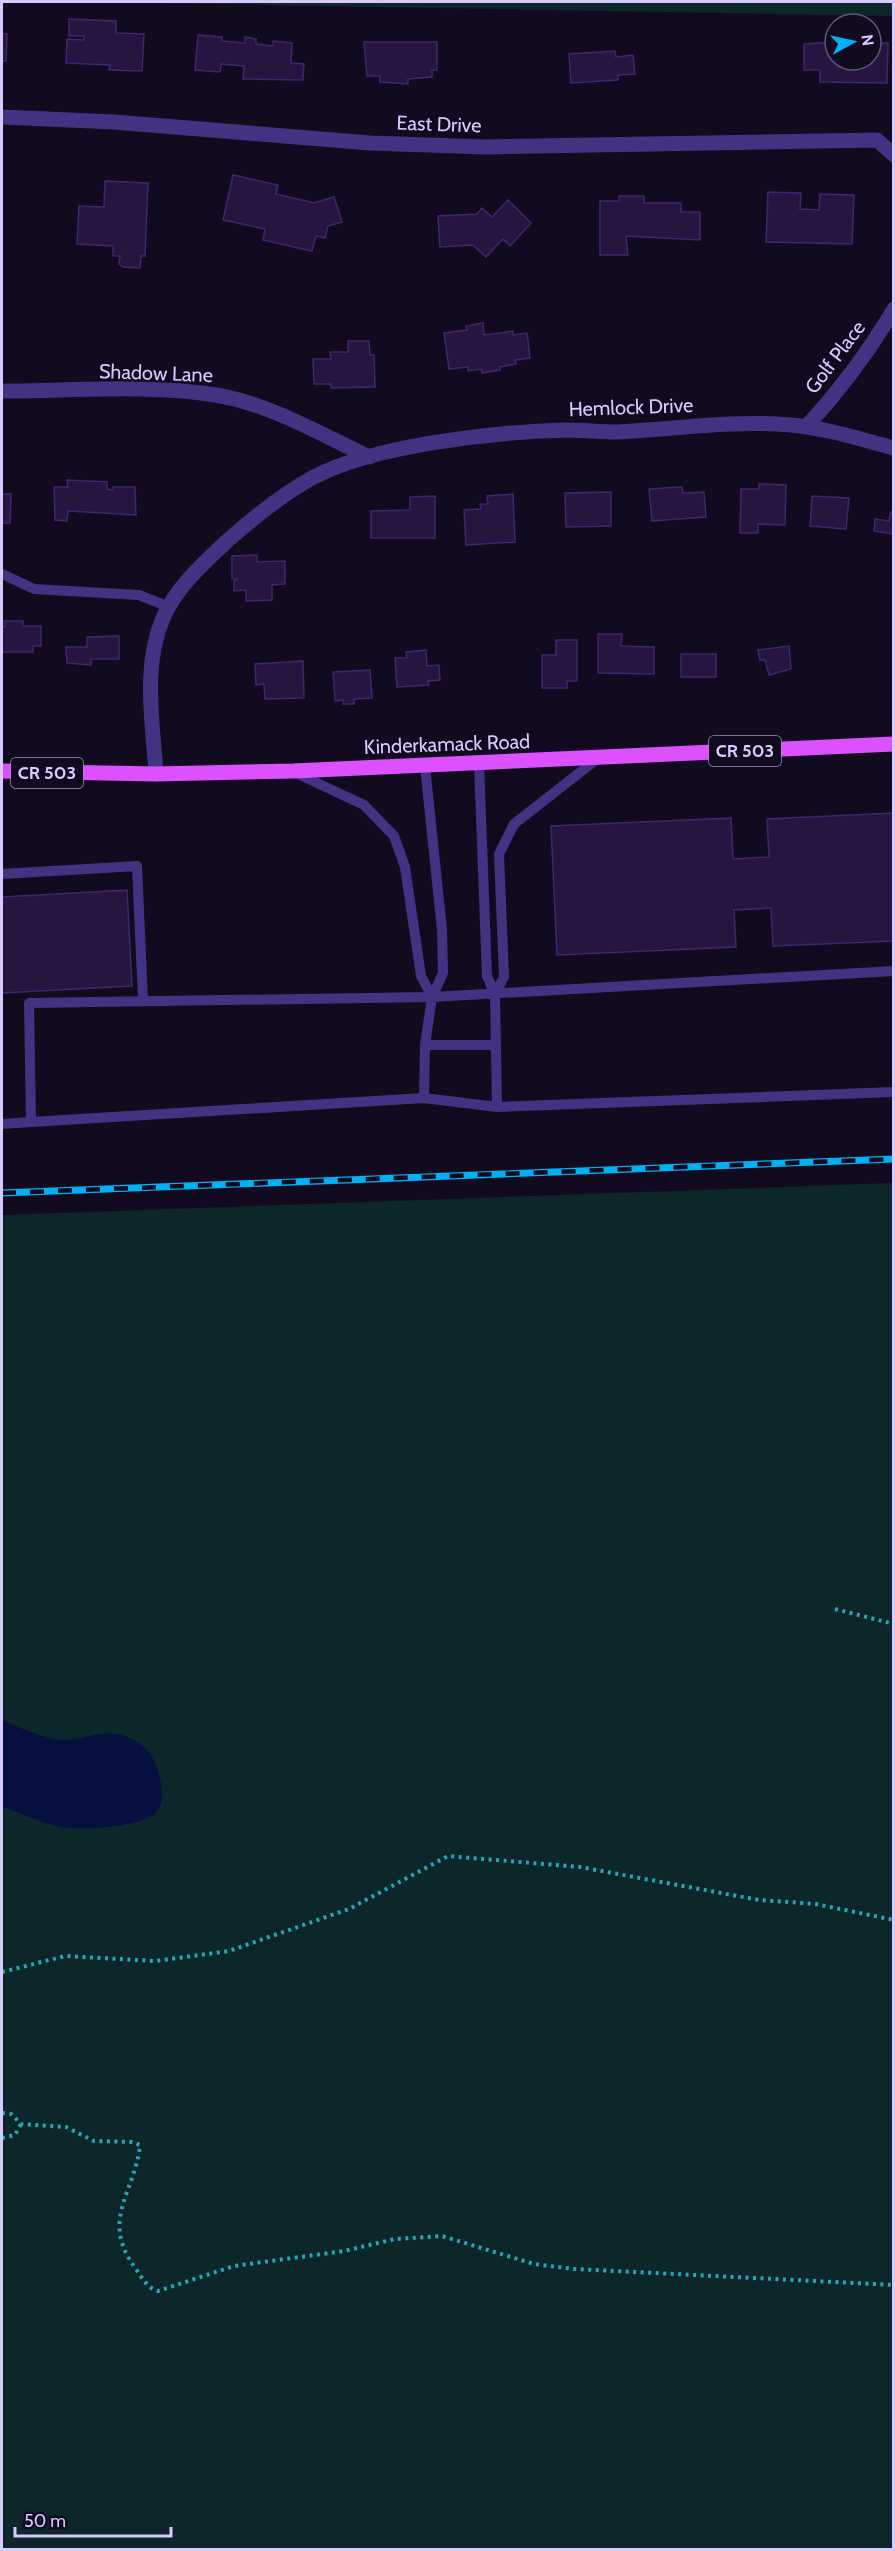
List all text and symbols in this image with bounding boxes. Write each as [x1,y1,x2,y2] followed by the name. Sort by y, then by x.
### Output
[823,12,883,72] north arrow
[857,33,878,47] text: N
[396,111,482,137] street label: East Drive
[800,316,870,398] street label: Golf Place
[99,359,213,387] street label: Shadow Lane
[568,393,694,421] street label: Hemlock Drive
[363,729,531,759] street label: Kinderkamack Road
[709,736,781,766] road number: CR 503
[11,758,83,788] road number: CR 503
[15,2500,171,2538] scale bar
[24,2510,66,2532] text: 50 m

